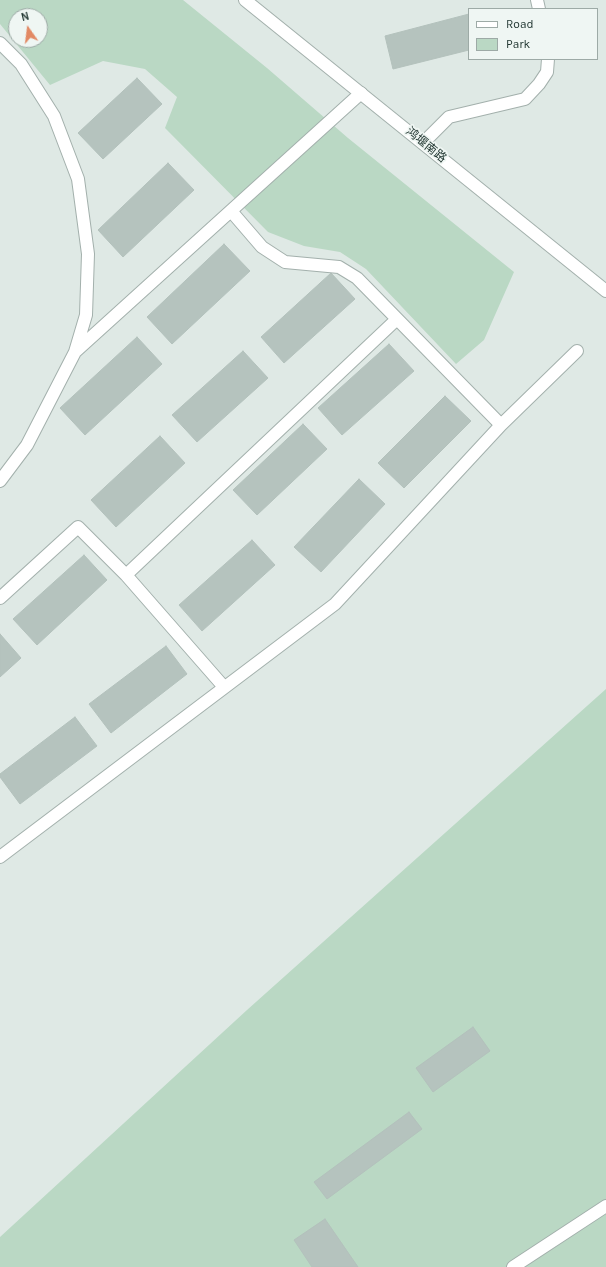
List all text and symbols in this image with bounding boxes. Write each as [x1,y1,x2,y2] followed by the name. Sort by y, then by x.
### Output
[8,8,48,48] north arrow
[468,8,598,60] legend
[20,10,31,24] text: N
[506,17,534,31] text: Road
[506,37,530,51] text: Park
[403,124,449,166] street label: 鸿堰南路

